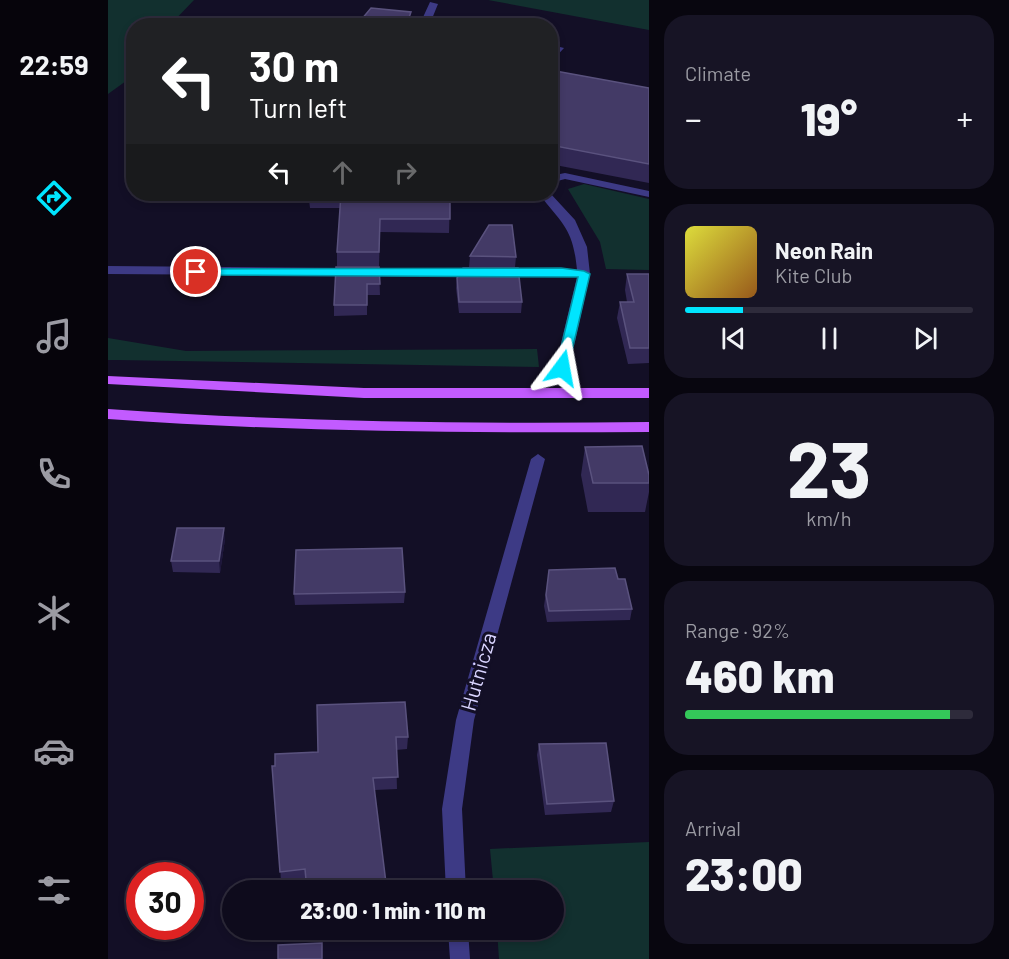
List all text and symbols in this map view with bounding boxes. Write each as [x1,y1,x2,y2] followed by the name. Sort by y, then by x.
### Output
[249,40,339,90] text: 30 m
[150,42,228,120] icon: left
[20,48,88,80] text: 22:59
[685,61,751,85] text: Climate
[249,91,347,123] text: Turn left
[801,91,857,145] text: 19°
[685,98,702,138] text: −
[957,98,973,138] text: +
[263,156,296,189] icon: left
[326,156,359,189] icon: ahead
[389,156,422,189] icon: right
[33,177,75,219] icon: directions
[775,237,873,263] text: Neon Rain
[170,246,221,297] pin
[179,255,212,288] icon: arrive
[775,263,852,287] text: Kite Club
[33,315,75,357] icon: music
[717,322,750,355] icon: previous
[813,322,846,355] icon: pause
[909,322,942,355] icon: next
[530,336,594,400] position arrow
[787,420,871,514] text: 23
[33,453,75,495] icon: phone
[806,506,852,530] text: km/h
[33,592,75,634] icon: climate
[685,618,790,642] text: Range · 92%
[454,630,501,714] street label: Hutnicza
[685,648,835,702] text: 460 km
[33,730,75,772] icon: car
[685,816,741,840] text: Arrival
[685,846,803,900] text: 23:00
[126,862,204,940] speed limit sign: 30
[33,869,75,911] icon: filters
[300,897,486,923] text: 23:00 · 1 min · 110 m

